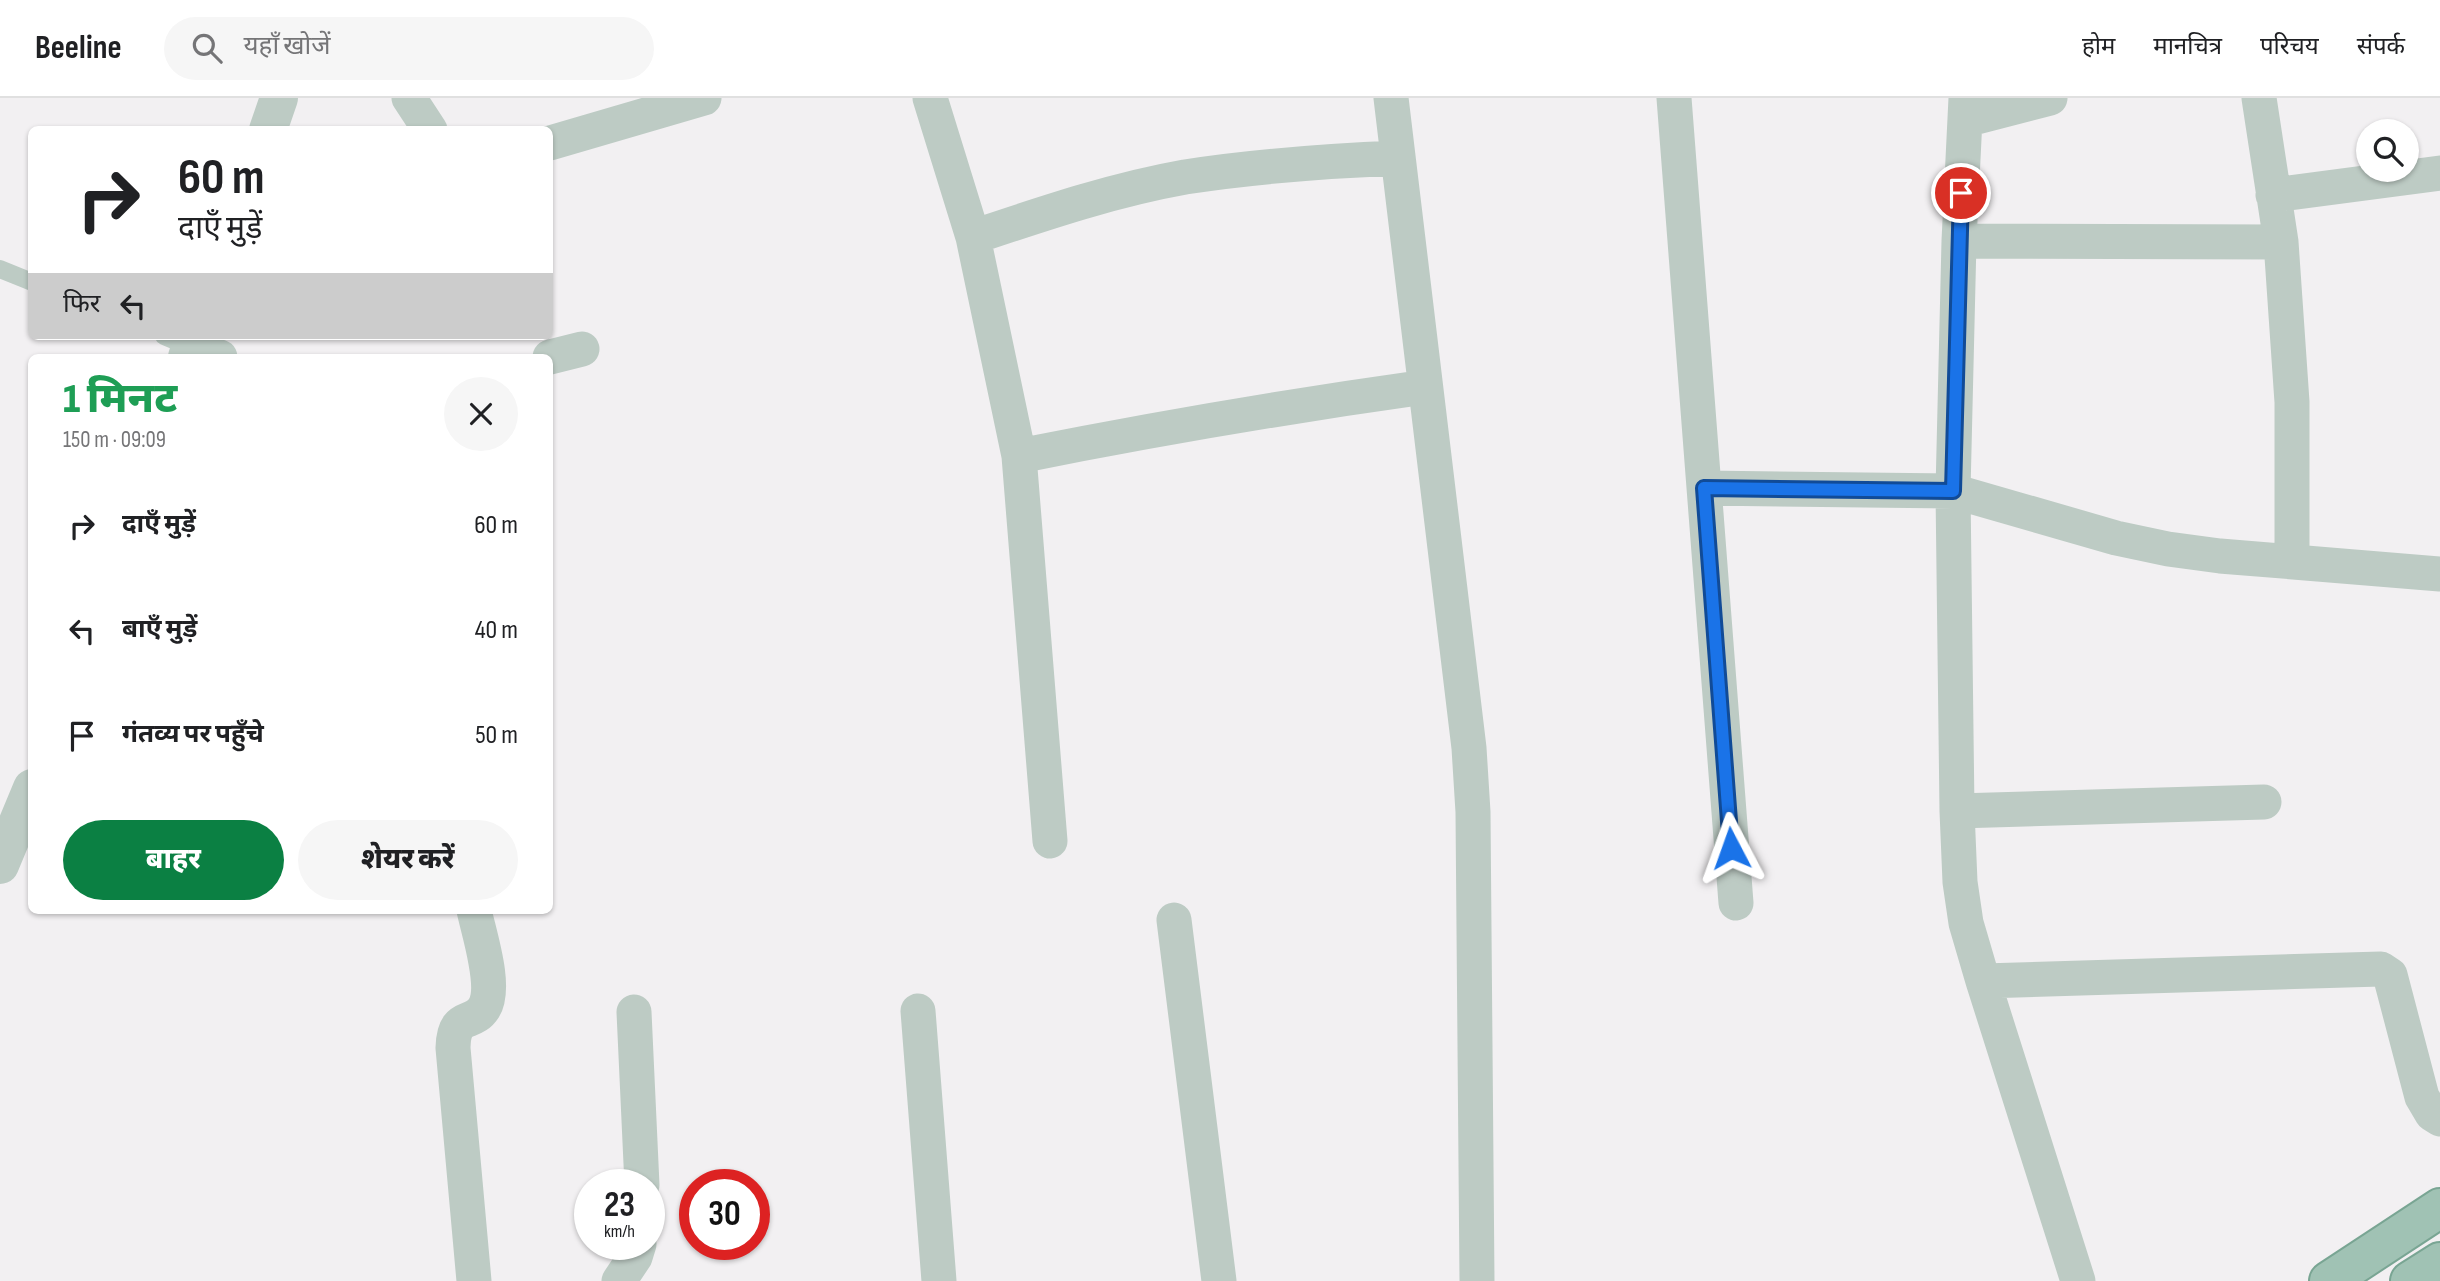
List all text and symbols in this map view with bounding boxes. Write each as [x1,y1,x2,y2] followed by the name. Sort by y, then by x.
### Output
[164,17,654,80] search box
[35,28,122,68] text: Beeline
[188,29,226,67] icon: search
[244,31,331,62] text: यहाँ खोजें
[2082,32,2115,61] text: होम
[2153,32,2222,61] text: मानचित्र
[2260,32,2319,61] text: परिचय
[2357,32,2405,61] text: संपर्क
[2356,119,2419,182] map controls
[2356,119,2419,182] button: search
[178,149,265,208] text: 60 m
[63,154,154,245] icon: right
[1931,163,1991,223] pin
[1942,174,1980,212] icon: arrive
[178,209,262,248] text: दाएँ मुड़ें
[114,287,152,325] icon: left
[63,289,100,320] text: फिर
[63,374,177,425] text: 1 मिनट
[444,377,518,451] button: close
[63,426,166,454] text: 150 m · 09:09
[63,507,101,545] icon: right
[122,509,196,540] text: दाएँ मुड़ें
[474,510,518,541] text: 60 m
[63,612,101,650] icon: left
[122,614,197,645] text: बाएँ मुड़ें
[475,615,518,646] text: 40 m
[63,717,101,755] icon: arrive
[122,719,264,750] text: गंतव्य पर पहुँचे
[475,720,518,751] text: 50 m
[1694,811,1768,885] position arrow
[63,820,284,900] button: बाहर
[298,820,518,900] button: शेयर करें
[679,1169,770,1260] speed limit sign: 30
[604,1184,635,1227] text: 23
[604,1221,635,1242] text: km/h

